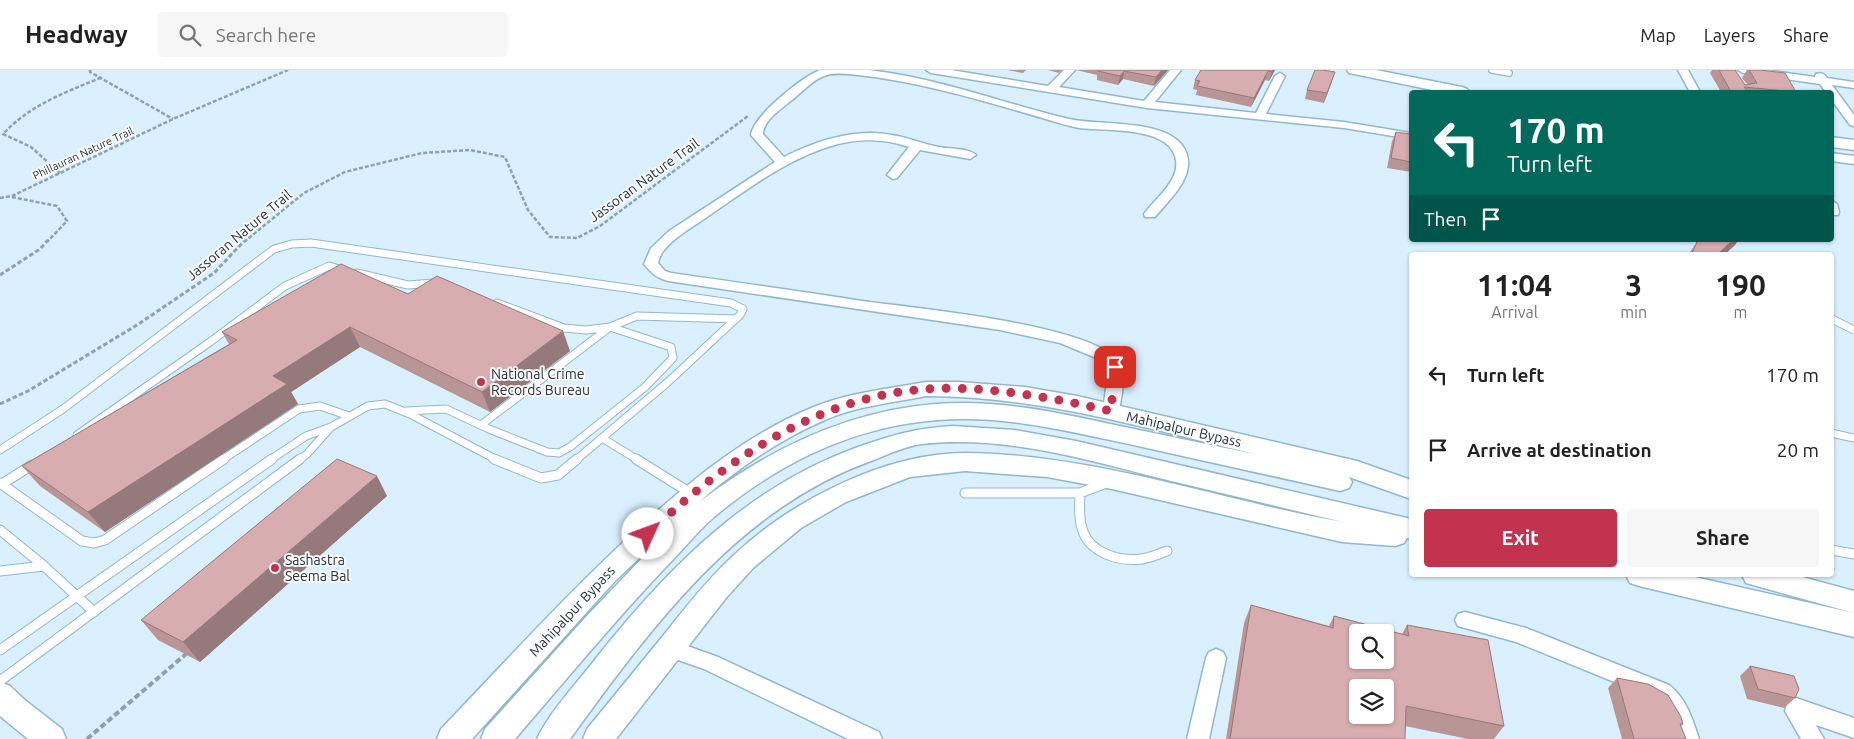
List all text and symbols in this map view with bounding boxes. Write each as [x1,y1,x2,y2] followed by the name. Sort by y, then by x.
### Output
[158,12,508,57] search box
[25,21,128,48] text: Headway
[176,21,204,49] icon: search
[216,24,316,46] text: Search here
[1640,25,1676,45] text: Map
[1704,25,1755,45] text: Layers
[1783,25,1829,45] text: Share
[1424,110,1489,175] icon: left
[1507,110,1605,150] text: 170 m
[31,124,135,182] street label: Phillauran Nature Trail
[586,135,702,225] street label: Jassoran Nature Trail
[1507,151,1592,176] text: Turn left
[183,186,295,284] street label: Jassoran Nature Trail
[1477,205,1505,233] icon: arrive
[1424,208,1467,230] text: Then
[1477,268,1552,302] text: 11:04
[1625,268,1642,302] text: 3
[1715,268,1766,302] text: 190
[1491,303,1538,321] text: Arrival
[1620,303,1647,321] text: min
[1734,303,1747,321] text: m
[1094,346,1136,388] pin
[1101,353,1129,381] icon: arrive
[1424,361,1452,389] icon: left
[1467,364,1545,386] text: Turn left
[1766,364,1819,386] text: 170 m
[491,366,590,398] place label: National Crime Records Bureau
[475,376,487,388] marker: National Crime Records Bureau
[1125,408,1243,450] street label: Mahipalpur Bypass
[1424,436,1452,464] icon: arrive
[1467,439,1652,461] text: Arrive at destination
[1777,439,1819,461] text: 20 m
[621,507,673,559] position arrow
[1424,509,1617,567] button: Exit
[1627,509,1819,567] button: Share
[285,552,350,584] place label: Sashastra Seema Bal
[269,562,281,574] marker: Sashastra Seema Bal
[526,563,618,659] street label: Mahipalpur Bypass
[1349,624,1394,724] map controls
[1349,624,1394,669] button: search
[1349,679,1394,724] button: layers

